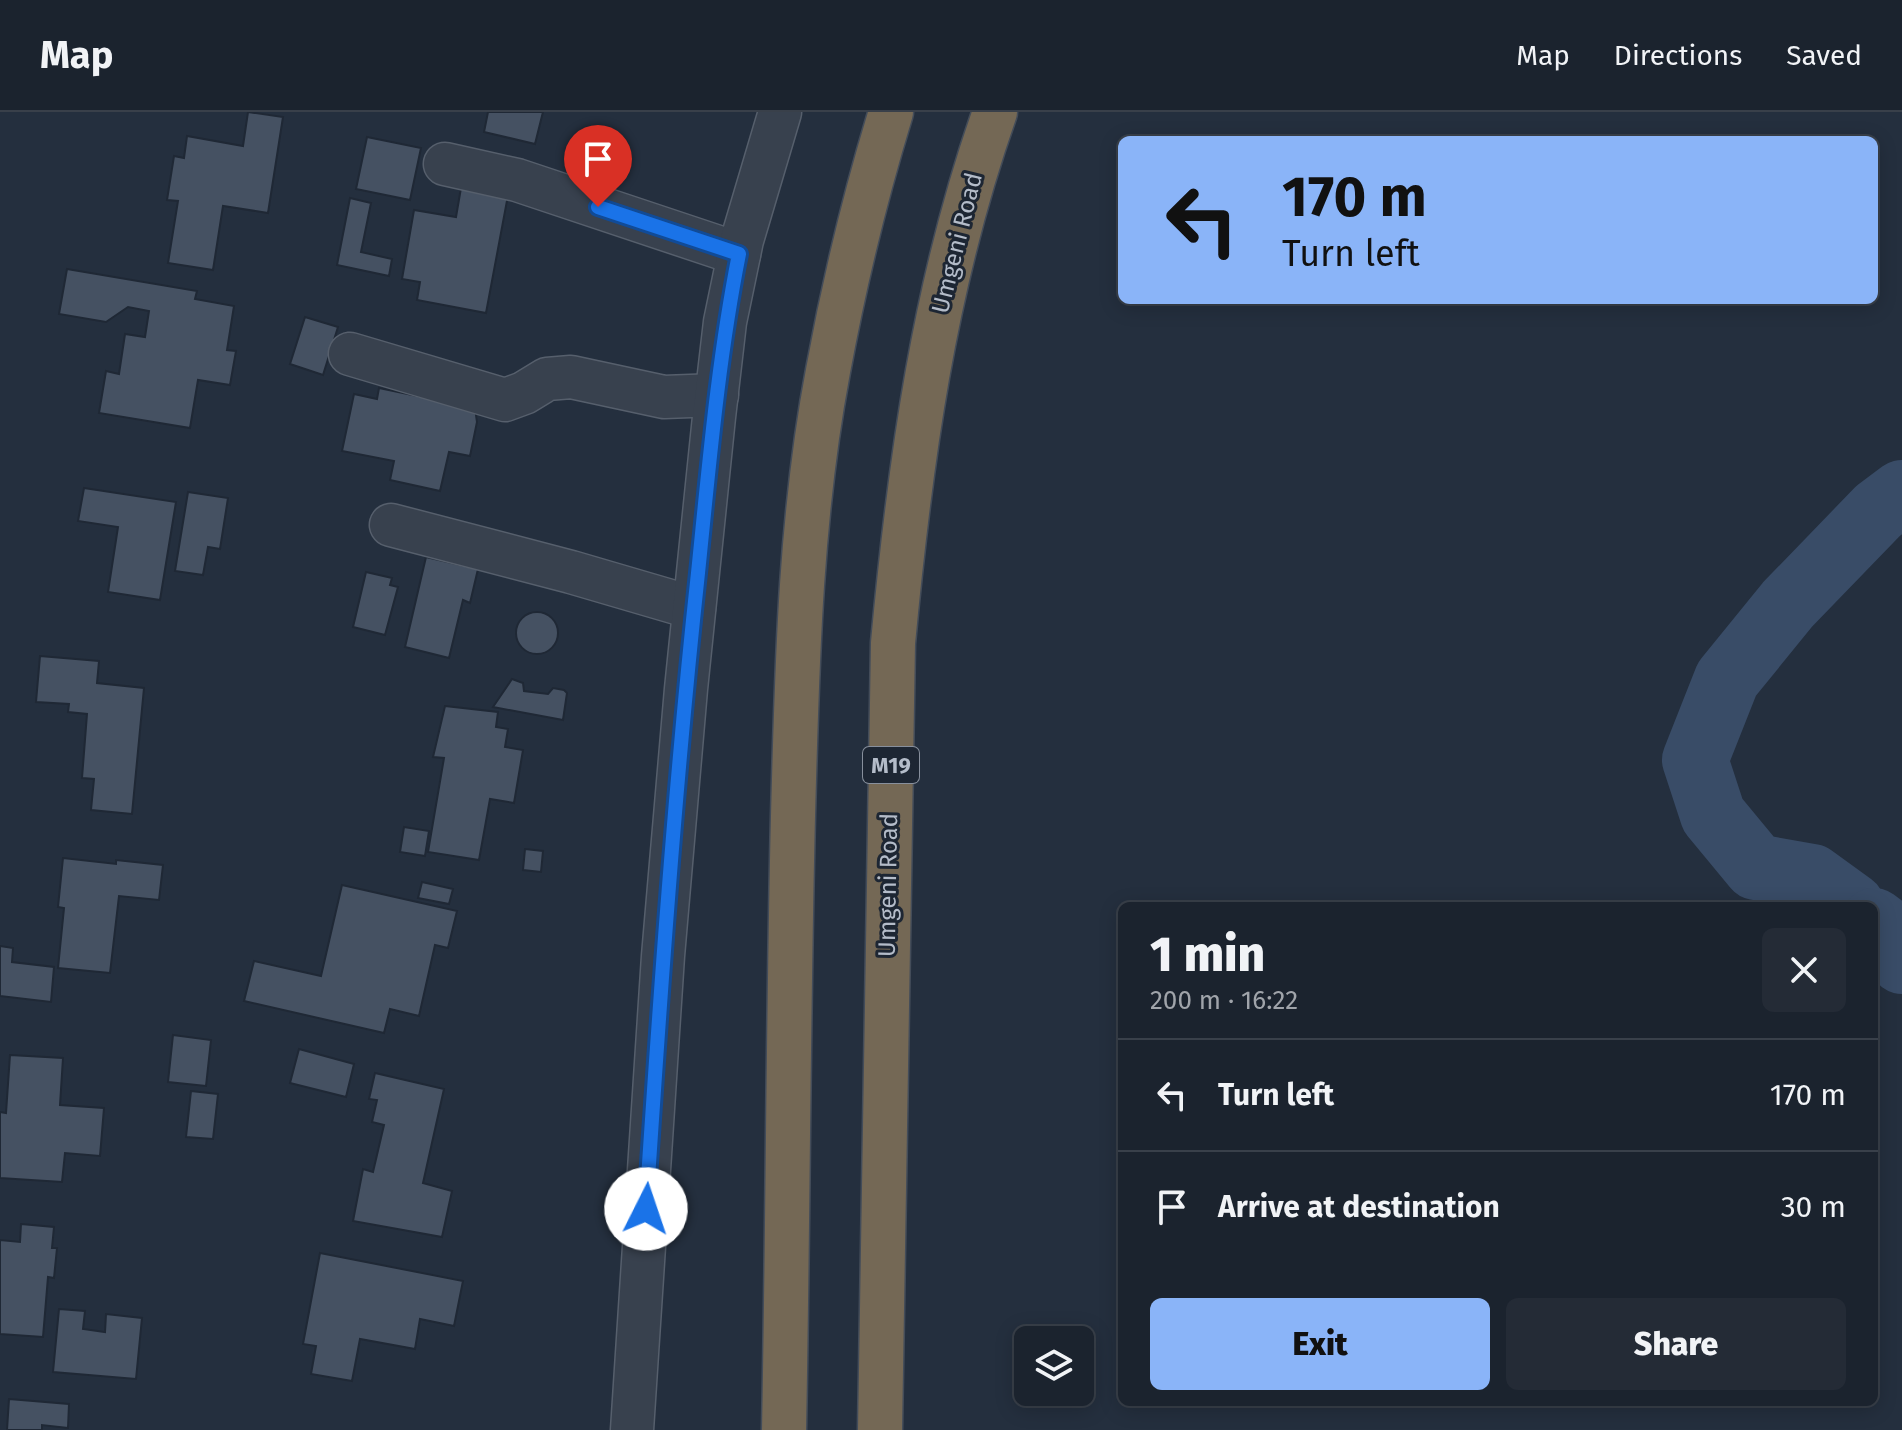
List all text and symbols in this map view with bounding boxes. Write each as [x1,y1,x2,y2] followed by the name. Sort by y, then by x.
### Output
[40,32,113,78] text: Map
[1516,39,1570,72] text: Map
[1614,39,1742,72] text: Directions
[1786,39,1862,72] text: Saved
[564,125,632,207] pin
[576,137,620,181] icon: arrive
[1282,164,1427,231] text: 170 m
[1150,168,1254,272] icon: left
[926,170,988,316] street label: Umgeni Road
[1282,232,1420,276] text: Turn left
[863,747,919,783] road number: M19
[873,813,903,957] street label: Umgeni Road
[1150,926,1265,984] text: 1 min
[1762,928,1846,1012] button: close
[1150,985,1298,1016] text: 200 m · 16:22
[1150,1073,1194,1117] icon: left
[1218,1077,1334,1113] text: Turn left
[1770,1077,1846,1113] text: 170 m
[604,1167,688,1251] position arrow
[1150,1185,1194,1229] icon: arrive
[1218,1189,1500,1225] text: Arrive at destination
[1781,1189,1846,1225] text: 30 m
[1150,1298,1490,1390] button: Exit
[1506,1298,1846,1390] button: Share
[1014,1326,1094,1406] map controls
[1014,1326,1094,1406] button: layers

